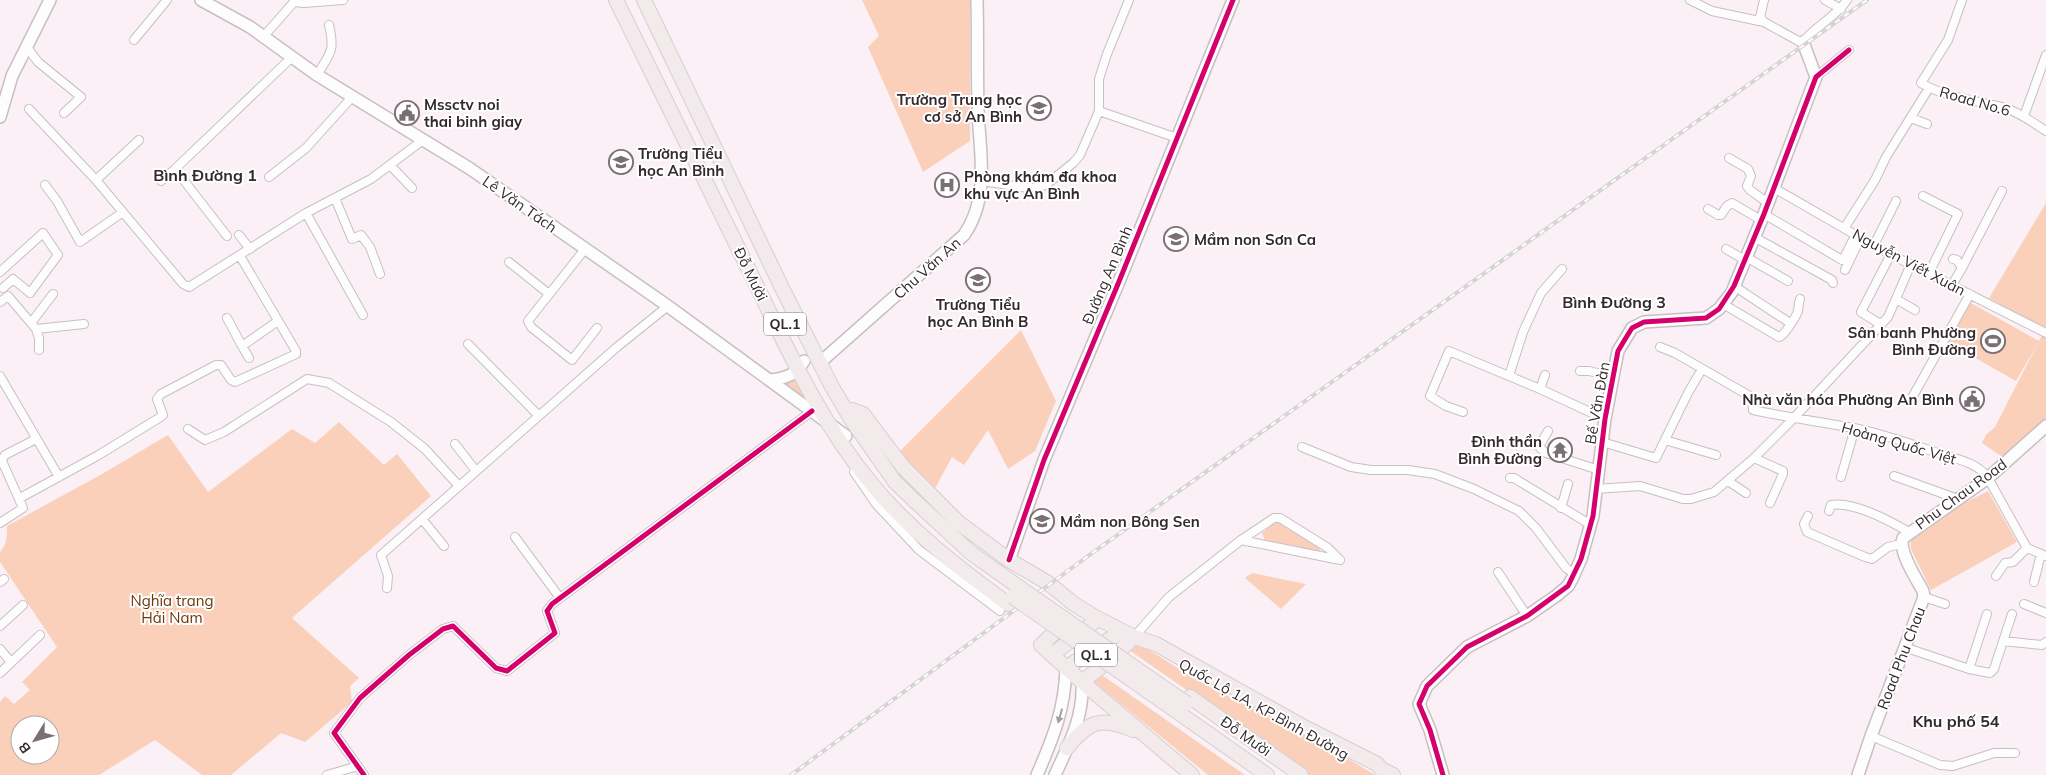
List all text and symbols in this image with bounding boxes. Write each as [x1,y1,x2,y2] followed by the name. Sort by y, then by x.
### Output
[1938,82,2012,120] street label: Road No.6
[897,90,1022,126] place label: Trường Trung học cơ sở An Bình
[424,95,523,131] place label: Mssctv noi thai binh giay
[1026,95,1052,121] school or university icon: Trường Trung học cơ sở An Bình
[394,100,420,126] public building icon: Mssctv noi thai binh giay
[638,144,724,180] place label: Trường Tiểu học An Bình
[608,149,634,175] school or university icon: Trường Tiểu học An Bình
[153,165,257,185] district label: Bình Đường 1
[964,167,1117,203] place label: Phòng khám đa khoa khu vực An Bình
[479,171,561,237] street label: Lê Văn Tách
[934,172,960,198] hospital icon: Phòng khám đa khoa khu vực An Bình
[1078,223,1136,327] street label: Đường An Bình
[1849,224,1969,300] street label: Nguyễn Viết Xuân
[1163,226,1189,252] school or university icon: Mầm non Sơn Ca
[1194,230,1316,249] place label: Mầm non Sơn Ca
[890,233,964,303] street label: Chu Văn An
[730,244,772,304] street label: Đỗ Mười
[965,267,991,293] school or university icon: Trường Tiểu học An Bình B
[1562,292,1666,312] district label: Bình Đường 3
[928,295,1028,331] place label: Trường Tiểu học An Bình B
[764,312,806,336] road number: QL.1
[1848,323,1976,359] place label: Sân banh Phường Bình Đường
[1980,328,2006,354] sports icon: Sân banh Phường Bình Đường
[1580,360,1614,446] street label: Bế Văn Đàn
[1959,386,1985,412] public building icon: Nhà văn hóa Phường An Bình
[1742,390,1954,409] place label: Nhà văn hóa Phường An Bình
[1839,418,1959,468] street label: Hoàng Quốc Việt
[1458,432,1542,468] place label: Đình thần Bình Đường
[1547,437,1573,463] temple icon: Đình thần Bình Đường
[1912,454,2010,534] street label: Phu Chau Road
[1029,508,1055,534] school or university icon: Mầm non Bông Sen
[1060,512,1200,531] place label: Mầm non Bông Sen
[131,591,213,627] park label: Nghĩa trang Hải Nam
[1873,604,1929,712] street label: Road Phu Chau
[1075,644,1117,666] road number: QL.1
[1175,654,1353,764] street label: Quốc Lộ 1A, KP.Bình Đường
[1056,709,1064,724] one-way arrow
[1913,711,2000,731] district label: Khu phố 54
[1217,712,1275,760] street label: Đỗ Mười
[10,715,60,765] north arrow
[14,738,35,757] text: B

